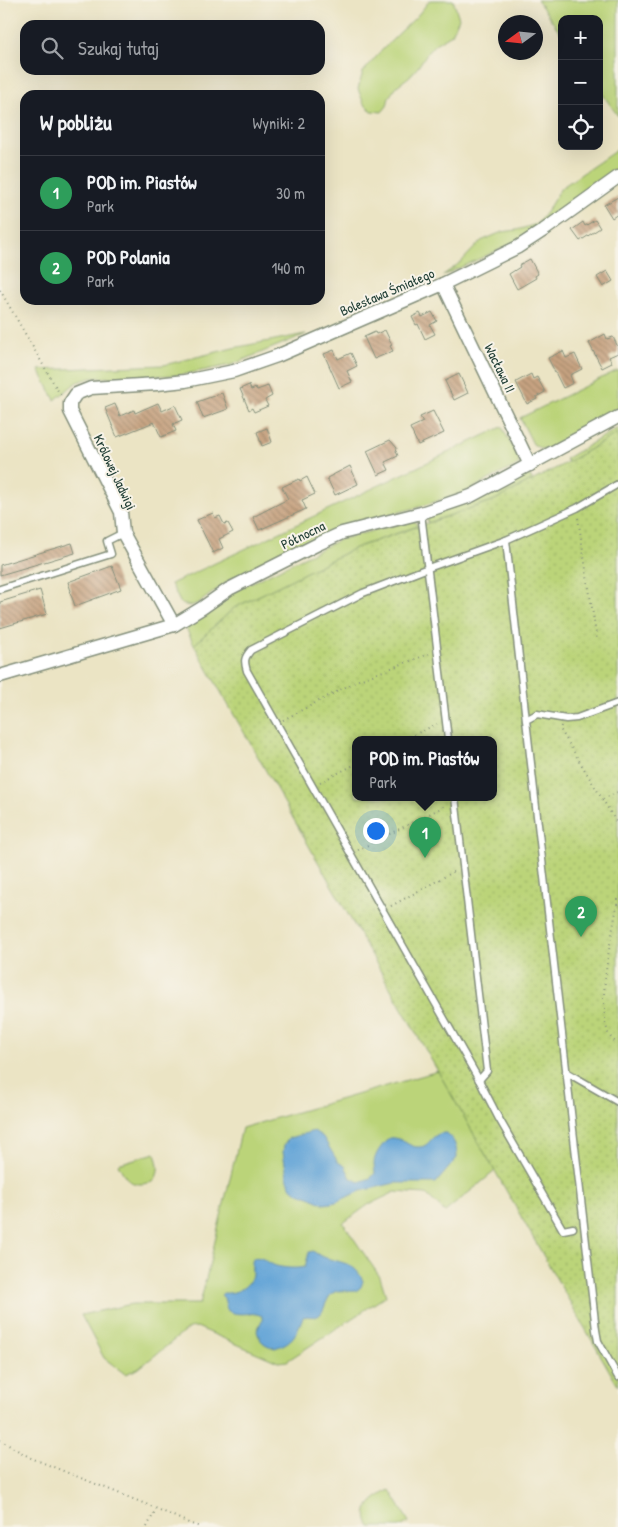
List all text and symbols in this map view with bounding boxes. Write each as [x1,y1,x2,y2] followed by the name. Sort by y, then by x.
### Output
[498,15,543,60] north arrow
[558,15,603,150] map controls
[558,15,603,60] button: +
[20,20,325,75] search box
[38,34,66,62] icon: search
[78,35,159,61] text: Szukaj tutaj
[558,60,603,105] button: −
[558,105,603,150] button: locate
[40,108,112,137] text: W pobliżu
[252,112,305,134] text: Wyniki: 2
[87,169,197,195] text: POD im. Piastów
[53,182,59,204] text: 1
[276,182,305,204] text: 30 m
[87,195,114,217] text: Park
[87,244,170,270] text: POD Polania
[52,257,60,279] text: 2
[271,257,305,279] text: 140 m
[337,263,438,321] street label: Bolesława Śmiałego
[87,270,114,292] text: Park
[480,340,520,395] street label: Wacława II
[89,431,141,513] street label: Królowej Jadwigi
[278,516,328,553] street label: Północna
[352,736,497,801] popup
[370,745,479,771] text: POD im. Piastów
[370,771,396,793] text: Park
[409,817,441,858] pin: 1
[363,818,389,844] your location
[565,896,597,937] pin: 2

